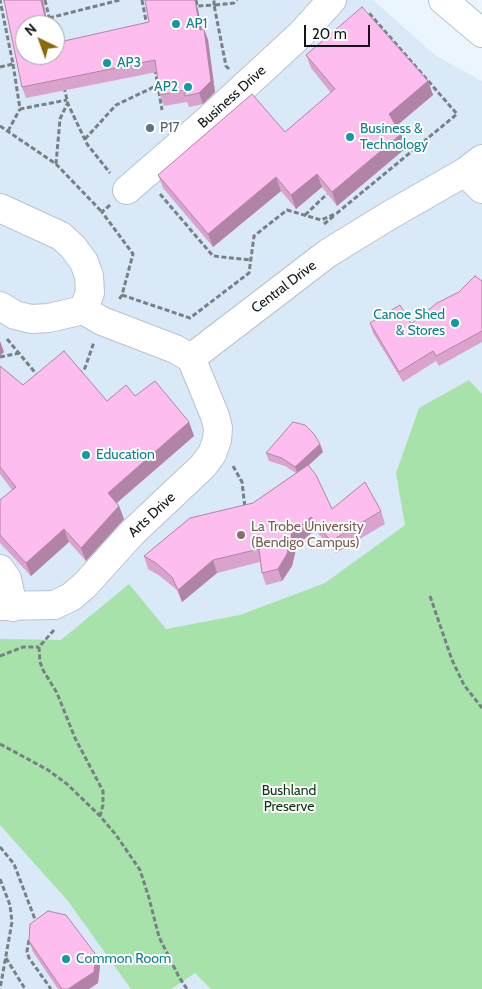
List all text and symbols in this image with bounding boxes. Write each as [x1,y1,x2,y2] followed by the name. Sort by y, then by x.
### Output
[15,15,65,65] north arrow
[307,15,373,47] scale bar
[186,16,207,32] place label: AP1
[170,18,182,30] marker: AP1
[21,20,40,40] text: N
[312,25,347,43] text: 20 m
[117,55,141,71] place label: AP3
[101,57,113,69] marker: AP3
[195,62,269,132] street label: Business Drive
[154,79,178,95] place label: AP2
[182,81,194,93] marker: AP2
[160,120,180,136] place label: P17
[360,121,428,154] place label: Business & Technology
[144,122,156,134] marker: P17
[344,131,356,143] marker: Business & Technology
[248,257,320,317] street label: Central Drive
[373,307,445,340] place label: Canoe Shed & Stores
[449,317,461,329] marker: Canoe Shed & Stores
[96,447,155,463] place label: Education
[80,449,92,461] marker: Education
[125,489,179,541] street label: Arts Drive
[251,519,364,552] place label: La Trobe University (Bendigo Campus)
[235,529,247,541] marker: La Trobe University (Bendigo Campus)
[262,783,316,816] park label: Bushland Preserve
[76,951,171,967] place label: Common Room
[60,953,72,965] marker: Common Room

